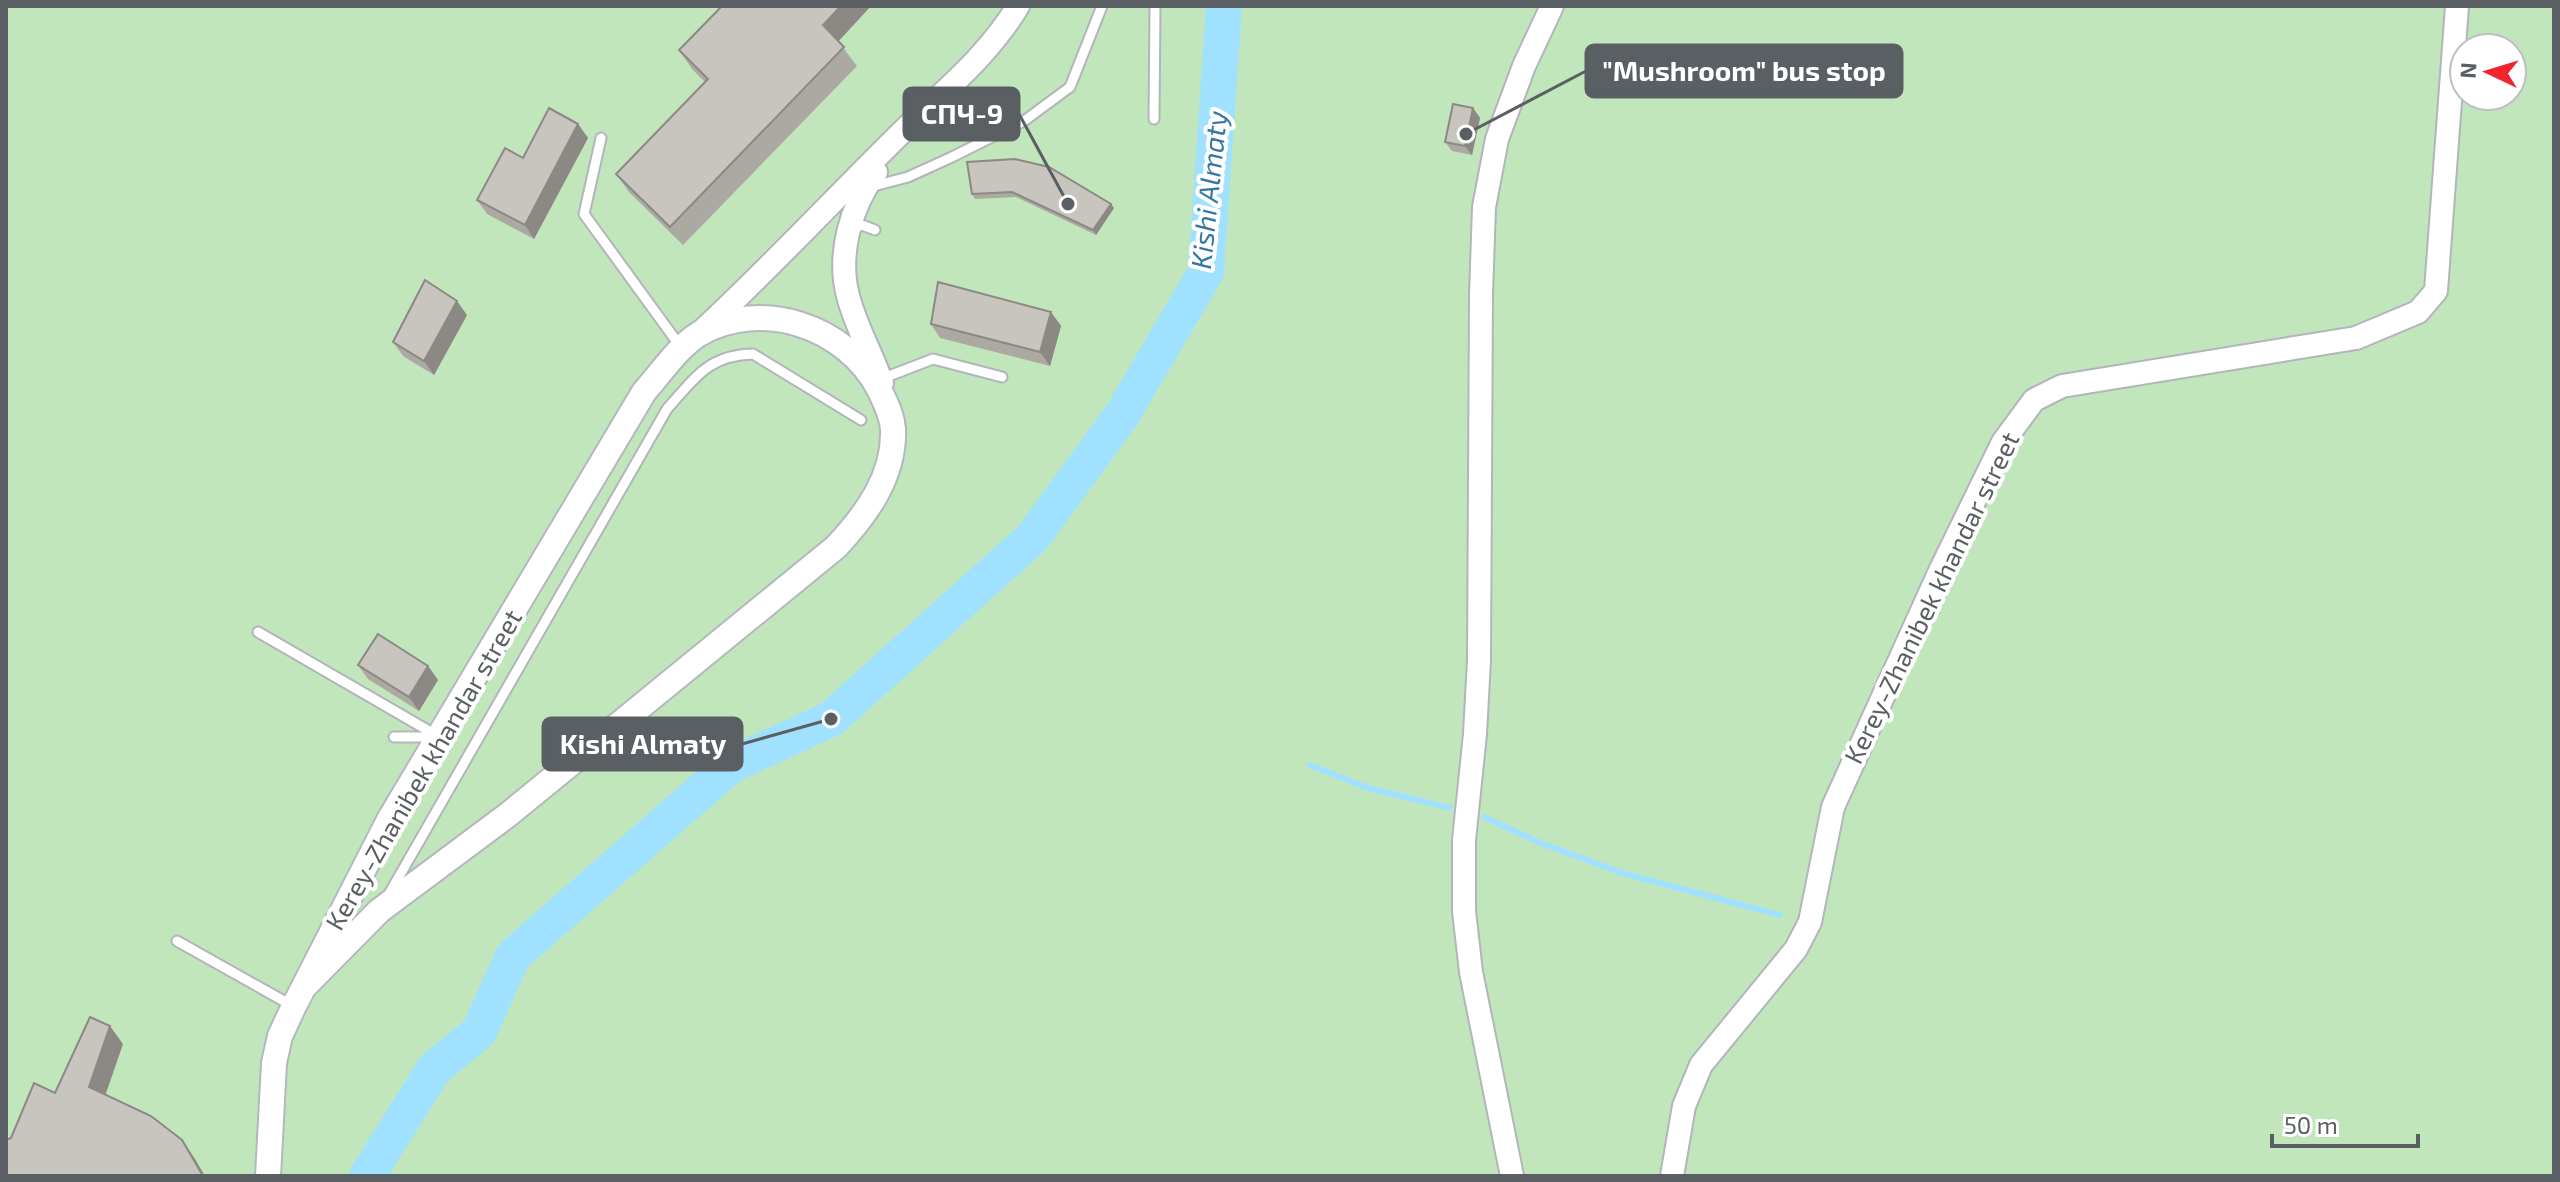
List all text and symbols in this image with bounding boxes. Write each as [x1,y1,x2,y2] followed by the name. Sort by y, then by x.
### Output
[2448,32,2528,112] north arrow
[1586,45,1902,97] callout: "Mushroom" bus stop
[1602,53,1886,87] text: "Mushroom" bus stop
[2454,62,2481,79] text: N
[904,88,1019,140] callout: СПЧ-9
[921,96,1003,130] text: СПЧ-9
[1183,109,1233,271] water label: Kіshі Almaty
[1837,426,2025,768] street label: Kerey-Zhanibek khandar street
[318,603,527,935] street label: Kerey-Zhanibek khandar street
[543,718,742,770] callout: Kіshі Almaty
[560,726,726,760] text: Kіshі Almaty
[2272,1098,2418,1148] scale bar
[2284,1110,2338,1139] text: 50 m

